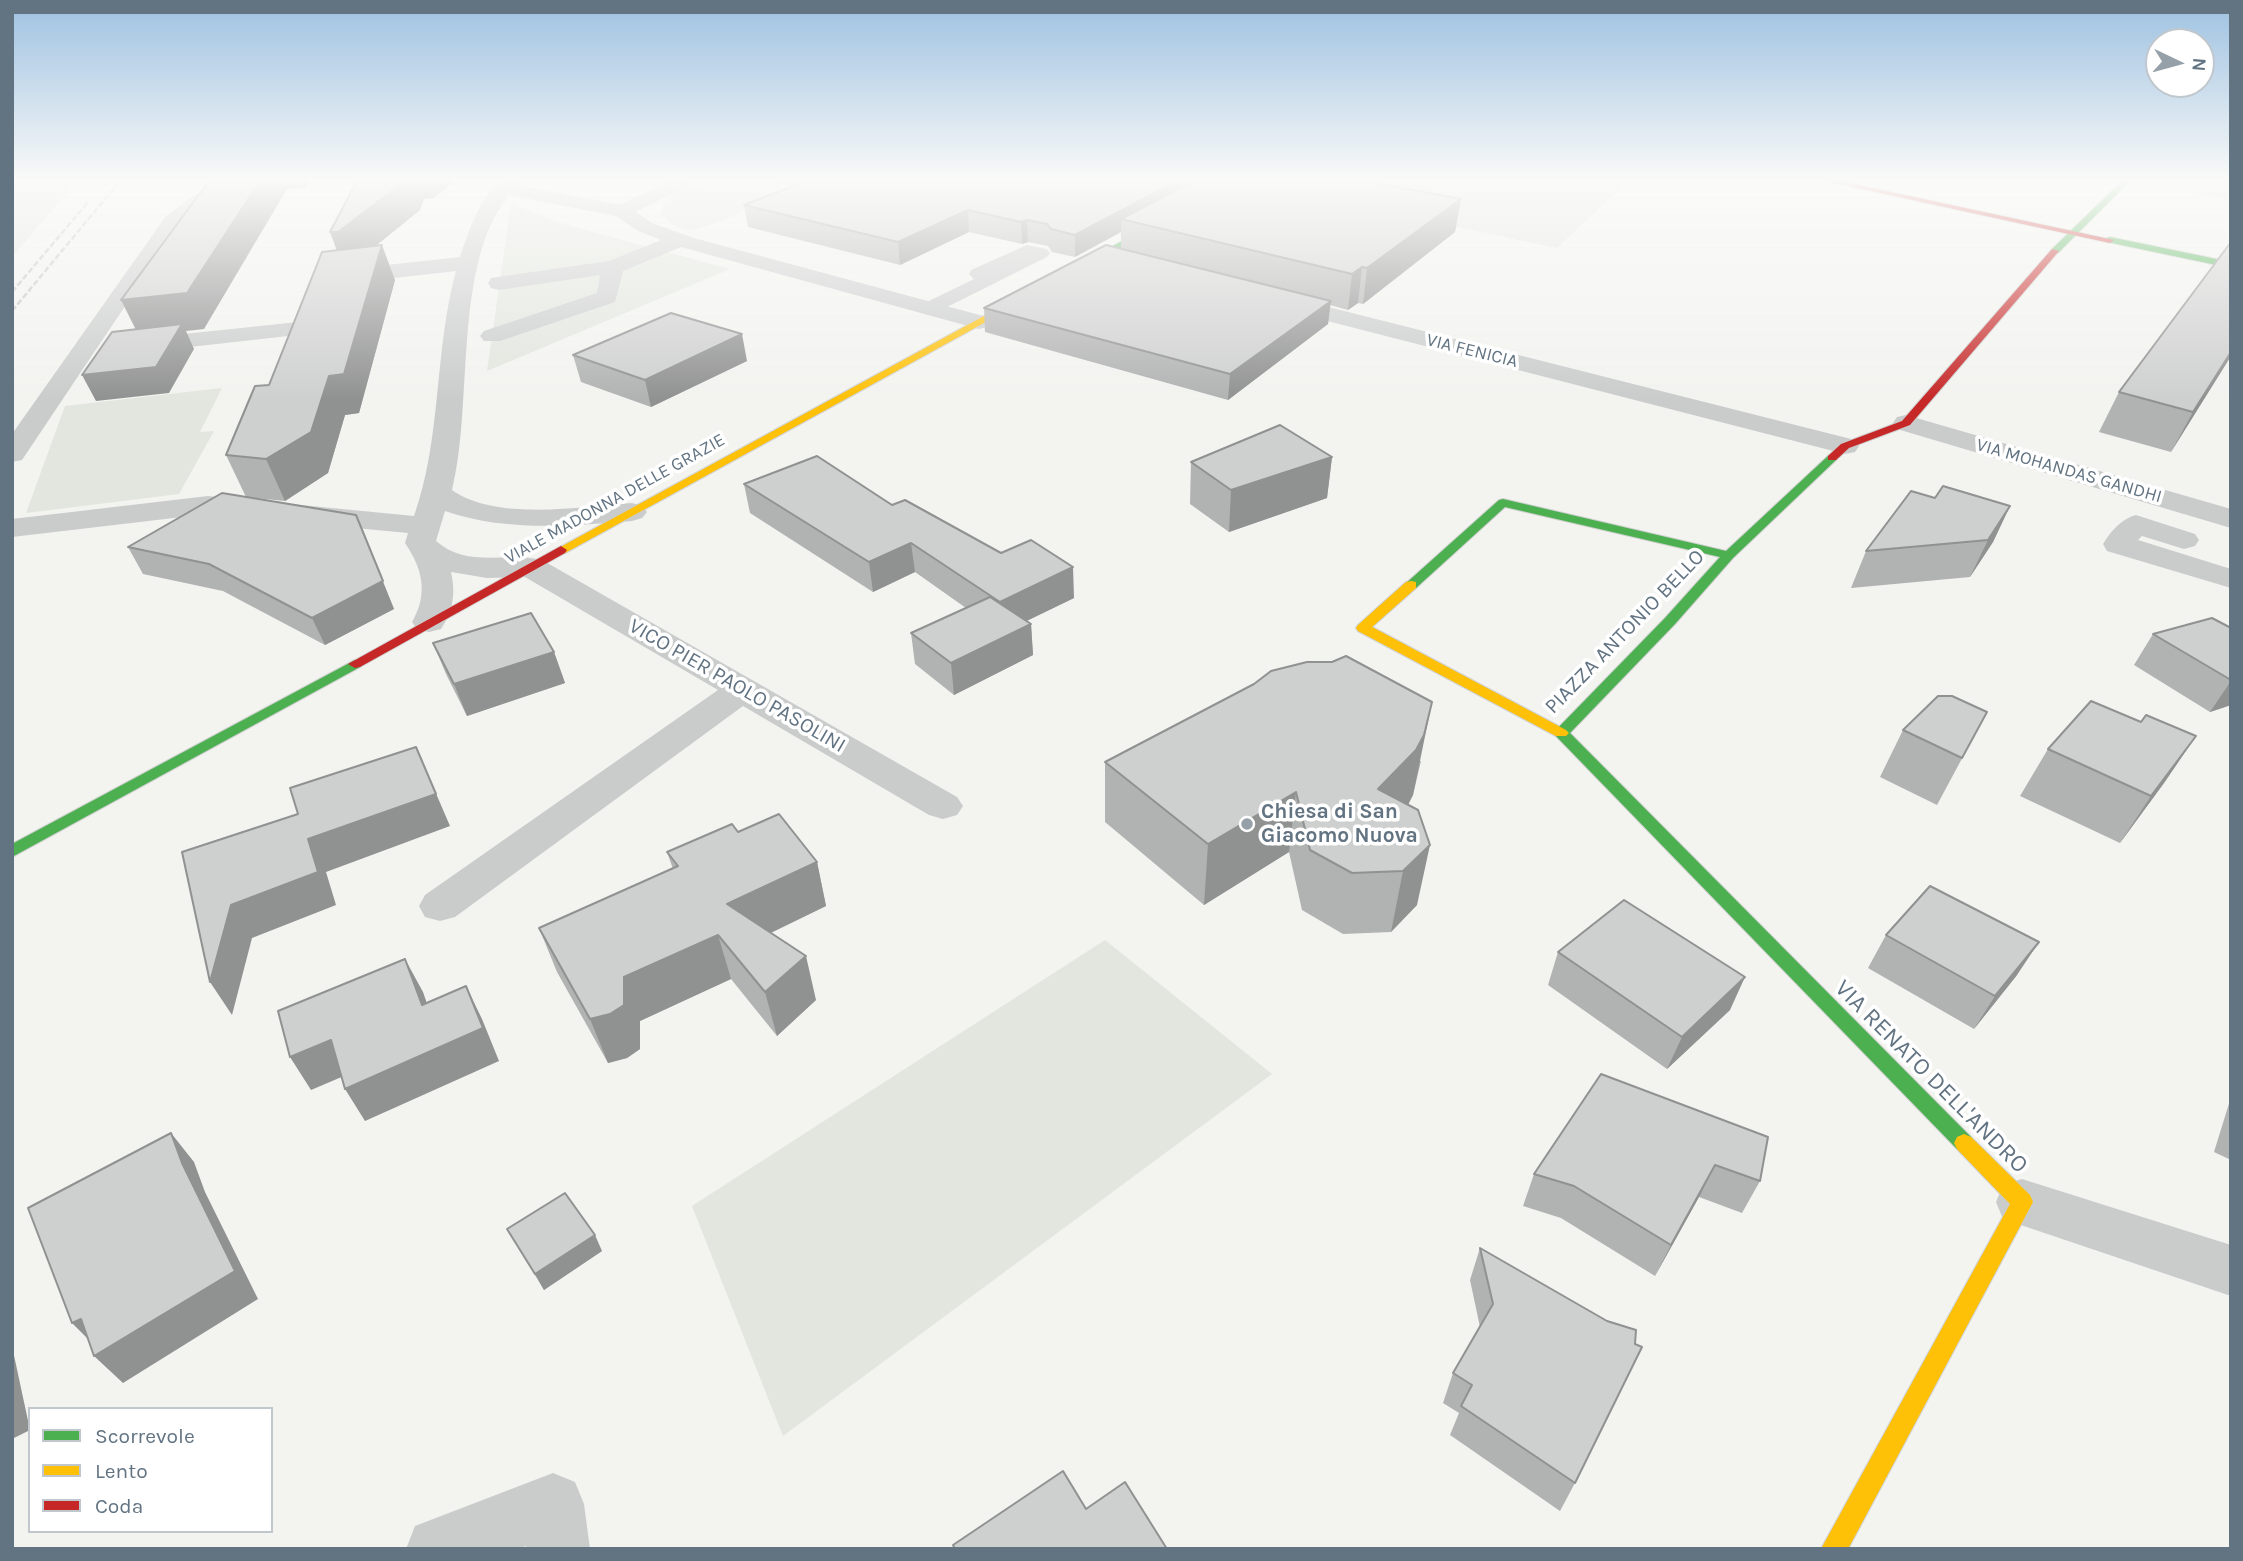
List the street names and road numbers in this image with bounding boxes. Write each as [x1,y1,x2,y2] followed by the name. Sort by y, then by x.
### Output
[1424,329,1520,373] street label: VIA FENICIA
[501,429,729,569] street label: VIALE MADONNA DELLE GRAZIE
[1974,434,2164,508] street label: VIA MOHANDAS GANDHI
[1540,545,1710,719] street label: PIAZZA ANTONIO BELLO
[624,614,850,758] street label: VICO PIER PAOLO PASOLINI
[1828,974,2034,1180] street label: VIA RENATO DELL'ANDRO

